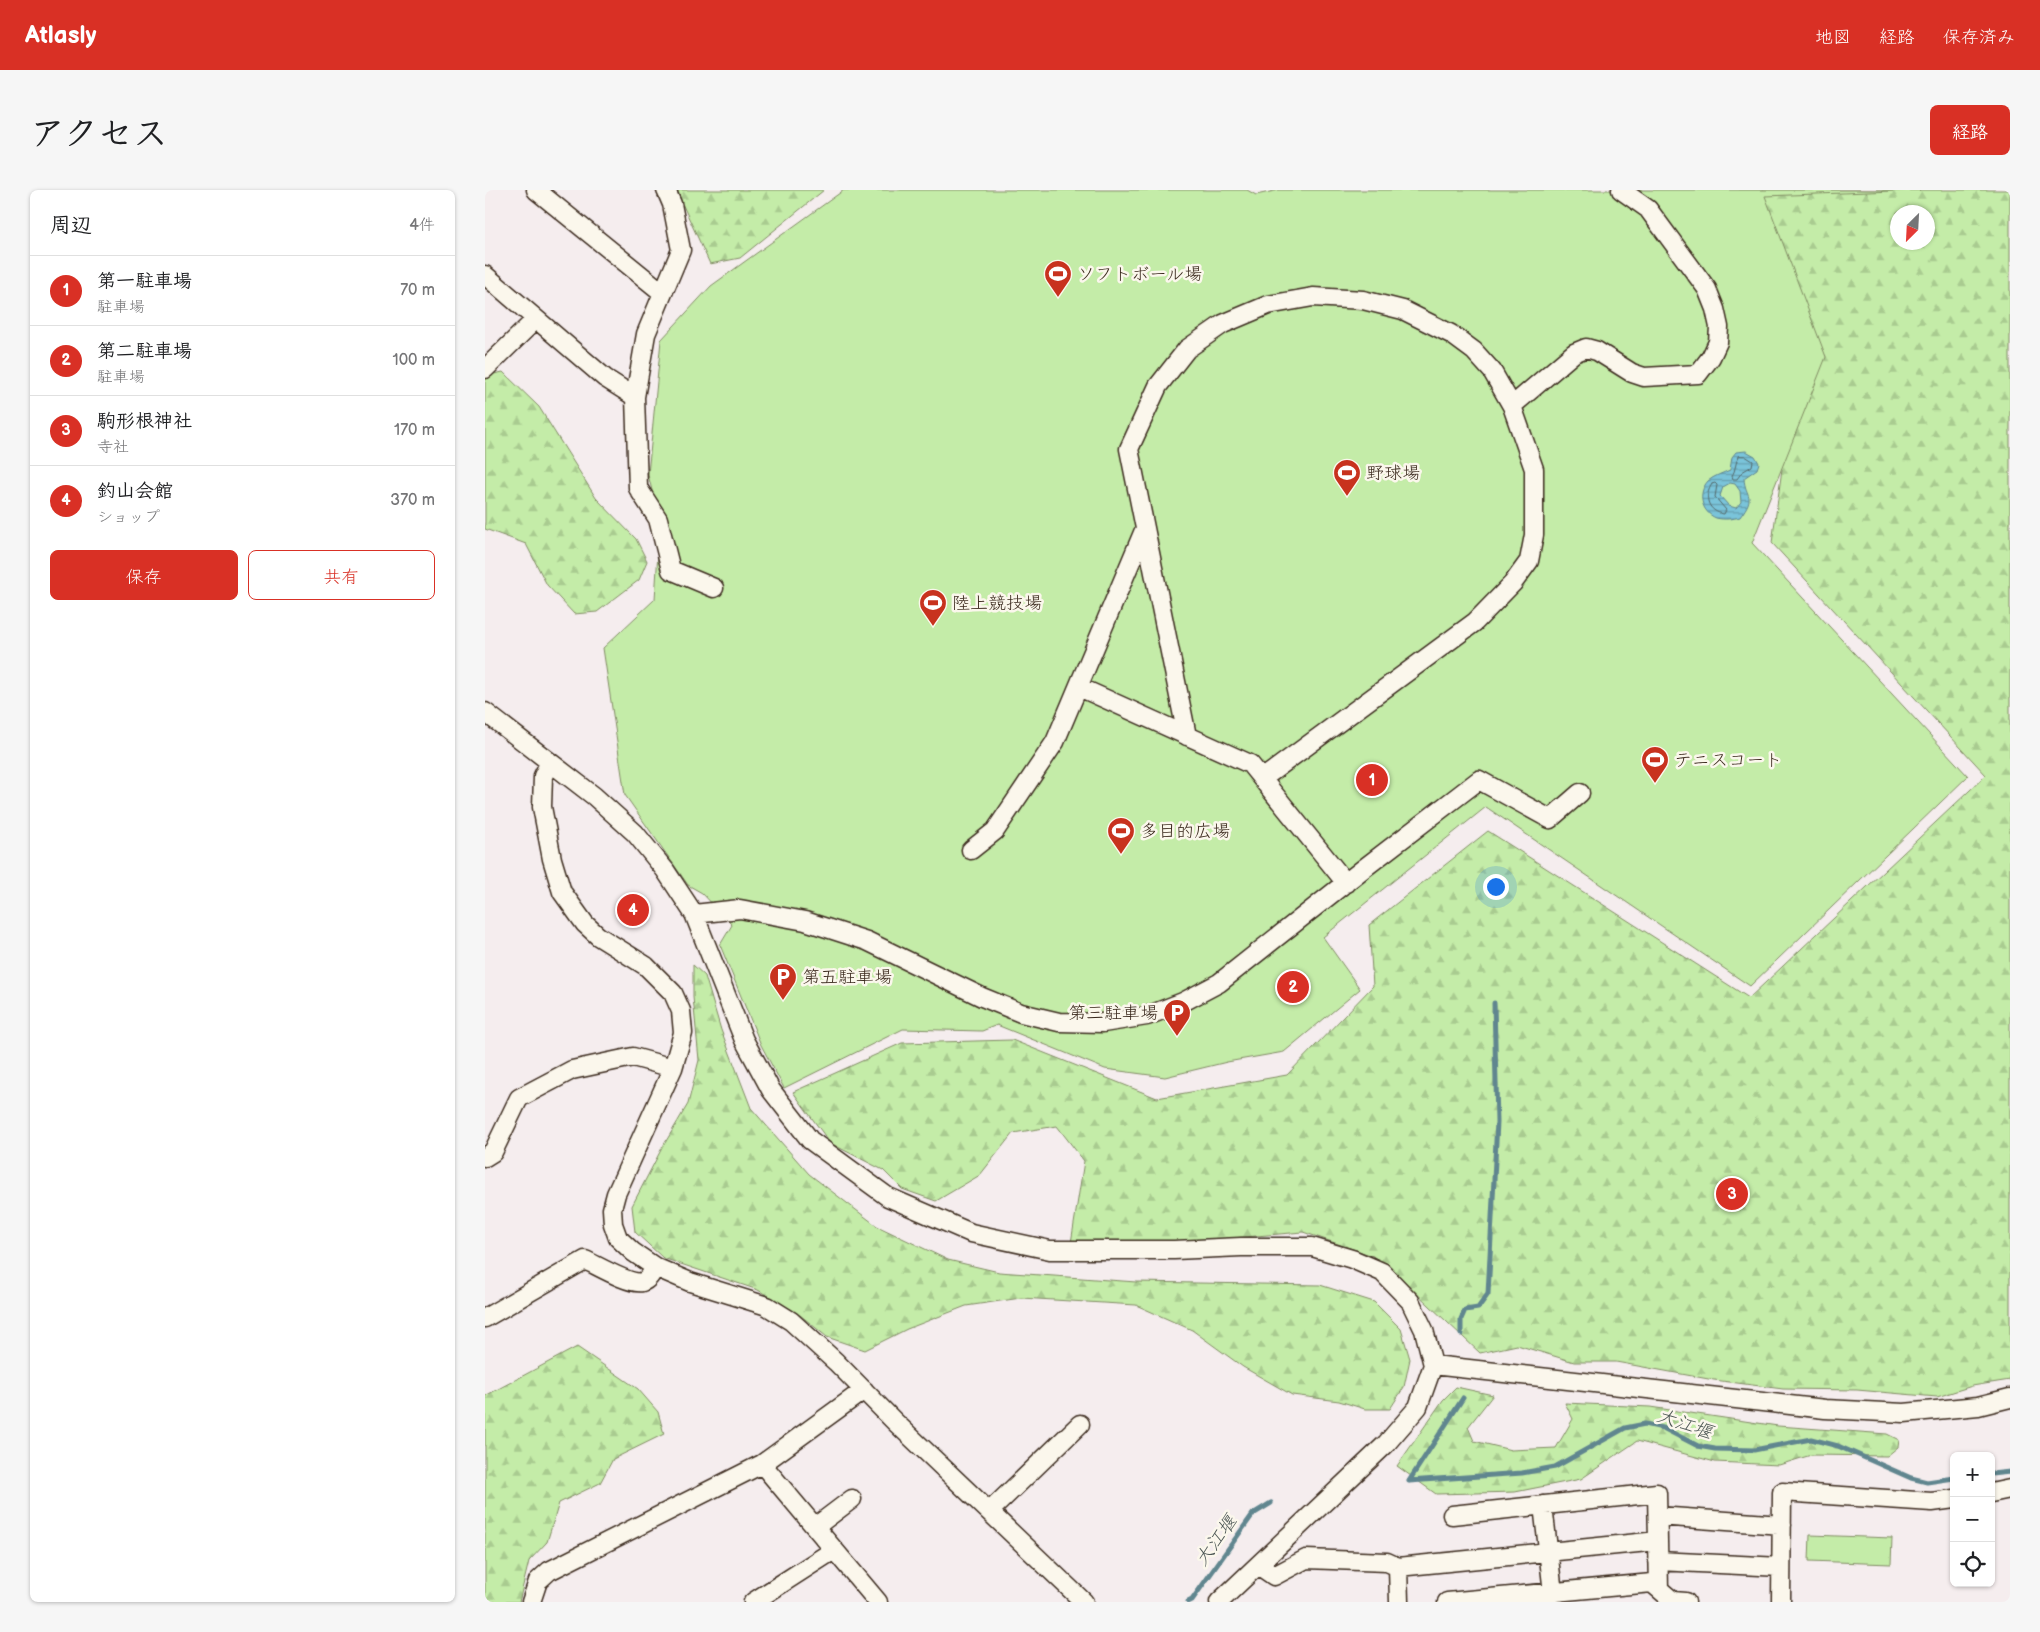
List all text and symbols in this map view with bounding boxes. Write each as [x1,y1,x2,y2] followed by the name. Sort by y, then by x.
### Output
[25,21,96,50] text: Atlasly
[1815,27,1851,48] text: 地図
[1879,27,1915,48] text: 経路
[1943,27,2015,48] text: 保存済み
[1930,105,2010,155] button: 経路
[30,113,168,156] text: アクセス
[1890,205,1935,250] north arrow
[50,213,92,238] text: 周辺
[409,216,435,235] text: 4件
[1043,259,1073,298] sports icon: ソフトボール場
[1077,264,1202,285] place label: ソフトボール場
[97,270,192,293] text: 第一駐車場
[63,281,69,300] text: 1
[400,281,435,300] text: 70 m
[97,298,145,317] text: 駐車場
[97,340,192,363] text: 第二駐車場
[61,351,71,370] text: 2
[392,351,435,370] text: 100 m
[97,368,145,387] text: 駐車場
[97,410,192,433] text: 駒形根神社
[61,421,71,440] text: 3
[394,421,435,440] text: 170 m
[97,438,129,457] text: 寺社
[1332,458,1362,497] sports icon: 野球場
[1366,463,1420,484] place label: 野球場
[97,480,173,503] text: 釣山会館
[61,491,71,510] text: 4
[390,491,435,510] text: 370 m
[97,508,160,527] text: ショップ
[50,550,238,600] button: 保存
[248,550,435,600] button: 共有
[918,588,948,627] sports icon: 陸上競技場
[952,593,1042,614] place label: 陸上競技場
[1640,745,1670,784] sports icon: テニスコート
[1674,750,1782,771] place label: テニスコート
[1356,761,1388,799] pin: 1
[1106,816,1136,855] sports icon: 多目的広場
[1140,821,1230,842] place label: 多目的広場
[1483,874,1509,900] your location
[617,891,649,929] pin: 4
[768,962,798,1001] parking icon: 第五駐車場
[802,967,892,988] place label: 第五駐車場
[1277,968,1309,1006] pin: 2
[1162,998,1192,1037] parking icon: 第三駐車場
[1068,1003,1158,1024] place label: 第三駐車場
[1716,1175,1748,1213] pin: 3
[1654,1404,1717,1445] water label: 大江堰
[1950,1452,1995,1587] map controls
[1950,1452,1995,1497] button: +
[1950,1497,1995,1542] button: −
[1190,1509,1243,1571] water label: 大江堰
[1950,1542,1995,1587] button: locate

